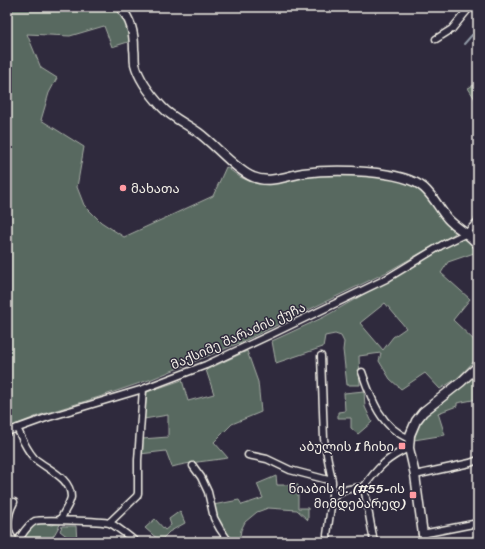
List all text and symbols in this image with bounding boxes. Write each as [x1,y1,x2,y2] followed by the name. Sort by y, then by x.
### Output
[131,177,180,200] place label: მახათა
[118,183,128,193] marker: მახათა
[167,296,309,376] street label: მაქსიმე შარაძის ქუჩა
[299,435,394,458] place label: აბულის I ჩიხი
[397,441,407,451] marker: აბულის I ჩიხი
[289,477,406,515] place label: ნიაბის ქ. (#55-ის მიმდებარედ)
[408,490,418,500] marker: ნიაბის ქ. (#55-ის მიმდებარედ)

